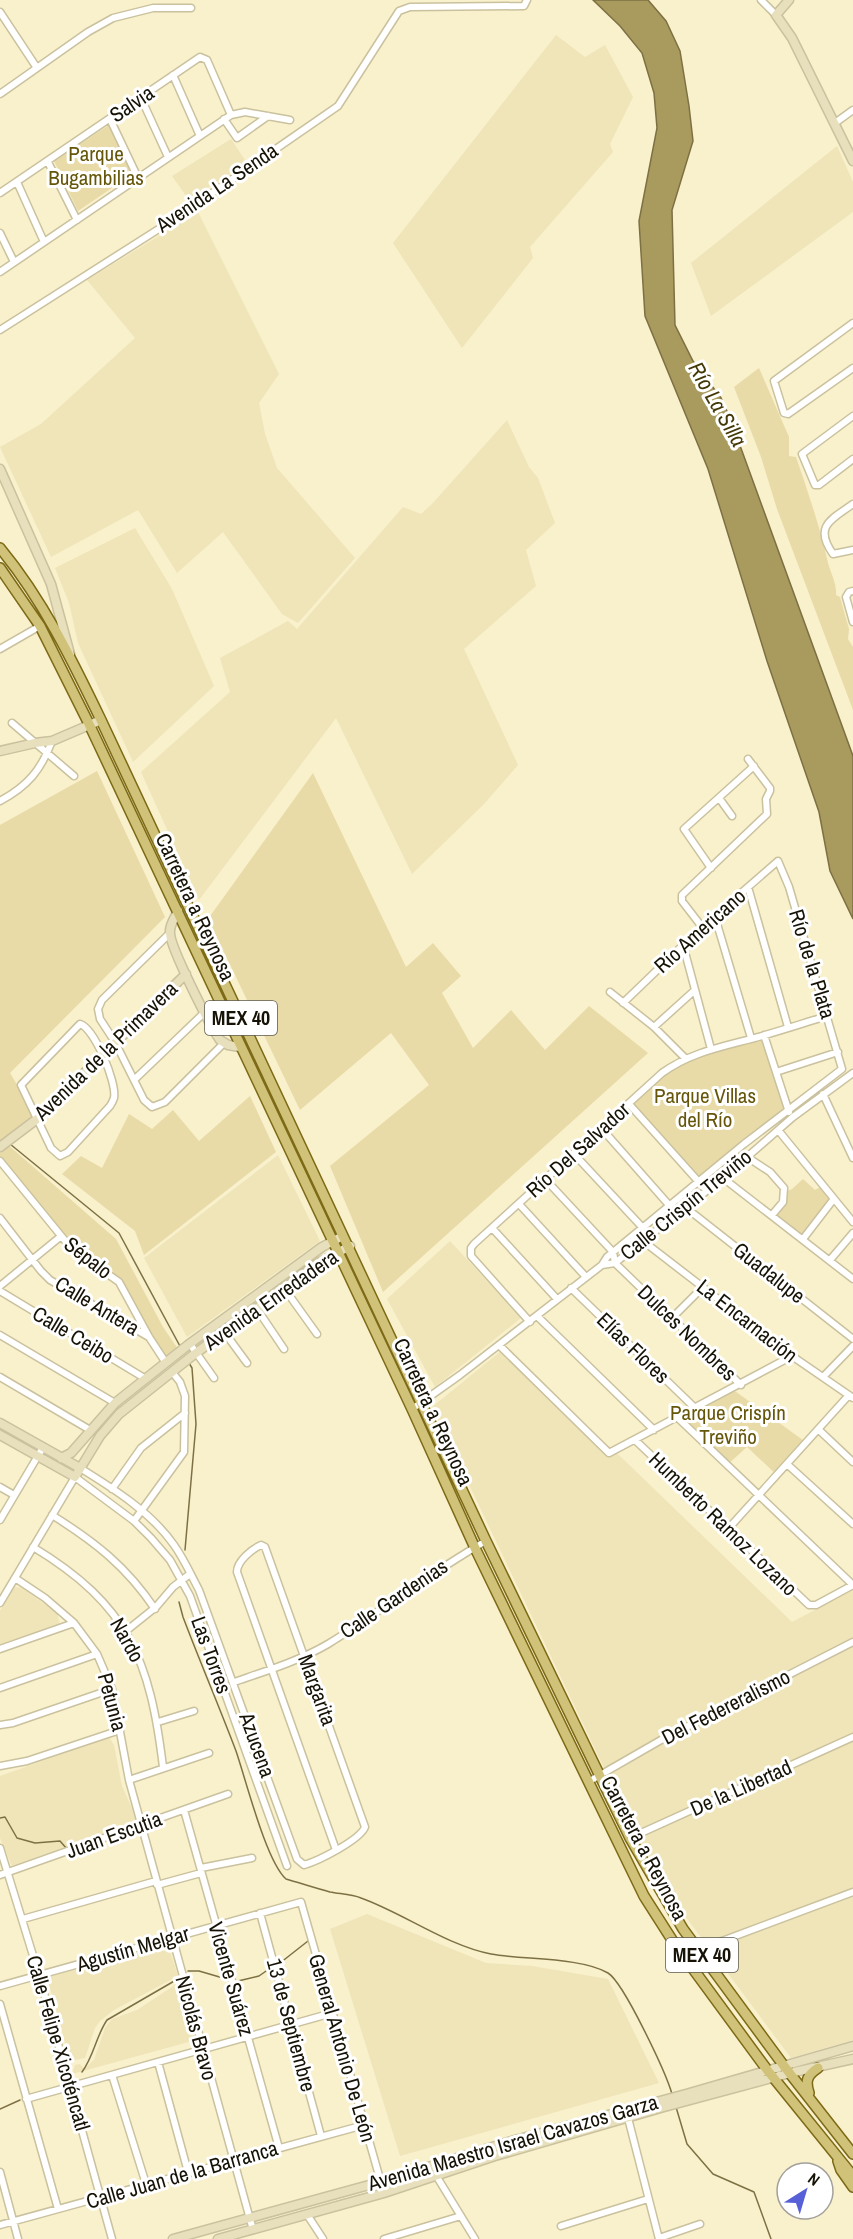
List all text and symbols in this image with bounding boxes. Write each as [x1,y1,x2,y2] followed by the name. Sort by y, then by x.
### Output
[104,78,160,129] street label: Salvia
[149,136,284,240] street label: Avenida La Senda
[48,139,144,192] park label: Parque Bugambilias
[682,356,754,452] water label: Río La Silla
[149,828,243,986] street label: Carretera a Reynosa
[648,882,752,980] street label: Río Americano
[782,906,843,1023] street label: Río de la Plata
[27,974,184,1127] street label: Avenida de la Primavera
[205,1001,277,1035] road number: MEX 40
[654,1081,756,1134] park label: Parque Villas del Río
[520,1095,636,1204] street label: Río Del Salvador
[614,1142,758,1267] street label: Calle Crispín Treviño
[58,1230,118,1286] street label: Sépalo
[727,1235,811,1310] street label: Guadalupe
[197,1242,344,1357] street label: Avenida Enredadera
[50,1269,145,1342] street label: Calle Antera
[691,1272,804,1369] street label: La Encarnación
[632,1278,743,1387] street label: Dulces Nombres
[27,1299,119,1370] street label: Calle Ceibo
[591,1306,676,1390] street label: Elías Flores
[387,1333,481,1491] street label: Carretera a Reynosa
[670,1398,786,1451] park label: Parque Crispín Treviño
[643,1445,804,1602] street label: Humberto Ramoz Lozano
[334,1552,453,1645] street label: Calle Gardenias
[103,1612,151,1667] street label: Nardo
[184,1612,239,1697] street label: Las Torres
[291,1650,344,1730] street label: Margarita
[656,1662,795,1751] street label: Del Federeralismo
[91,1669,134,1735] street label: Petunia
[232,1707,283,1782] street label: Azucena
[685,1752,796,1823] street label: De la Libertad
[594,1770,695,1926] street label: Carretera a Reynosa
[62,1804,166,1865] street label: Juan Escutia
[201,1918,262,2040] street label: Vicente Suárez
[72,1919,193,1979] street label: Agustín Melgar
[666,1938,738,1972] road number: MEX 40
[302,1950,383,2145] street label: General Antonio De León
[20,1952,97,2134] street label: Calle Felipe Xicoténcatl
[260,1955,323,2095] street label: 13 de Septiembre
[169,1972,224,2083] street label: Nicolás Bravo
[364,2087,662,2198] street label: Avenida Maestro Israel Cavazos Garza
[83,2133,281,2216] street label: Calle Juan de la Barranca
[775,2161,835,2221] north arrow
[804,2167,824,2191] text: N

